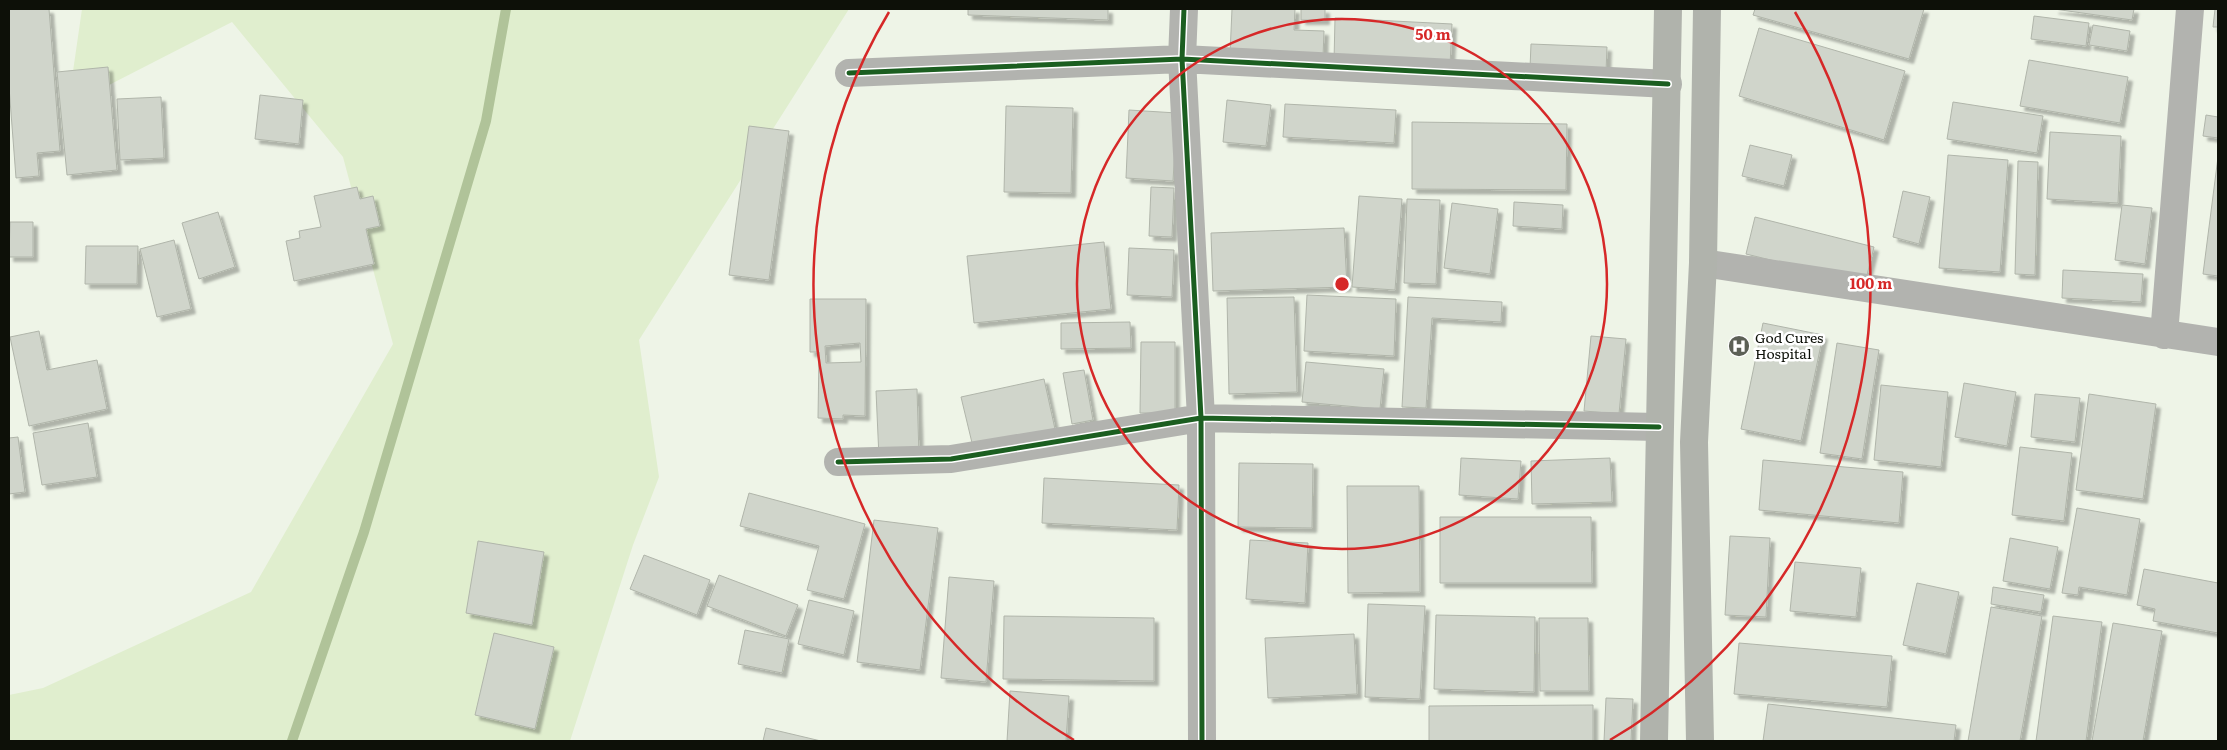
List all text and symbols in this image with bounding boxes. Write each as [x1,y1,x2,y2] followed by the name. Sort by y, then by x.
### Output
[1415,22,1451,45] text: 50 m
[1850,271,1892,294] text: 100 m
[1333,275,1351,293] centre of rings
[1755,327,1823,363] place label: God Cures Hospital
[1727,334,1751,358] hospital icon: God Cures Hospital

